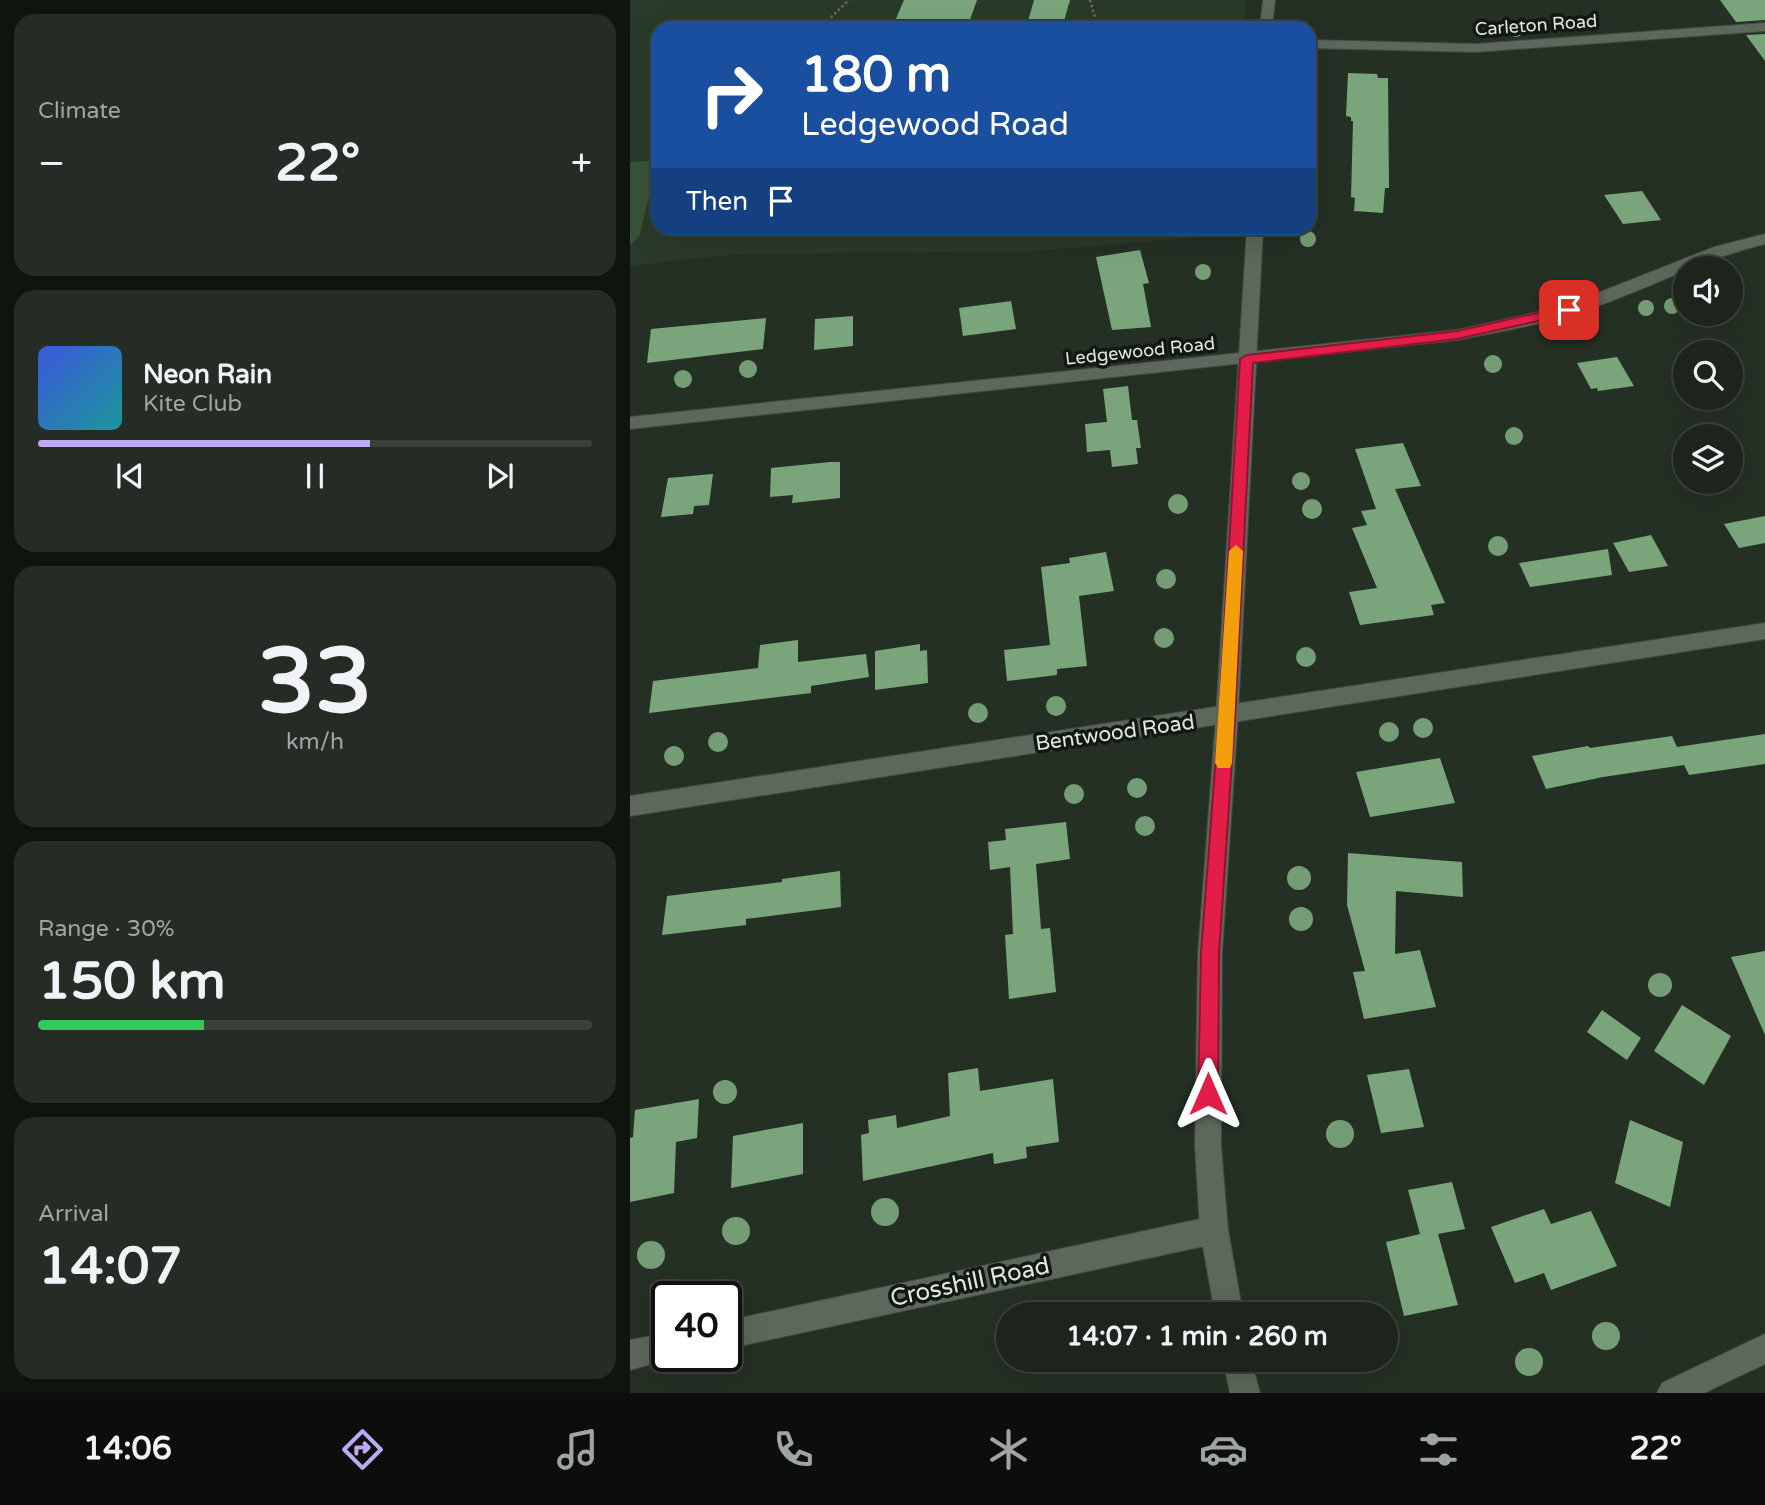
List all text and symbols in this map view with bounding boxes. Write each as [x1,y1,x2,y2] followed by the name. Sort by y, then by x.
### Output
[1474,10,1598,40] street label: Carleton Road
[801,46,951,105] text: 180 m
[686,49,777,140] icon: right
[38,97,121,125] text: Climate
[801,106,1069,144] text: Ledgewood Road
[275,132,360,195] text: 22°
[38,141,65,187] text: −
[571,141,592,187] text: +
[762,182,800,220] icon: arrive
[686,186,748,217] text: Then
[1673,256,1743,494] map controls
[1673,256,1743,326] button: sound
[1539,280,1599,340] pin
[1550,291,1588,329] icon: arrive
[1064,332,1216,370] street label: Ledgewood Road
[1673,340,1743,410] button: search
[143,359,272,390] text: Neon Rain
[143,390,242,418] text: Kite Club
[1673,424,1743,494] button: layers
[111,457,149,495] icon: previous
[296,457,334,495] icon: pause
[481,457,519,495] icon: next
[258,627,372,737] text: 33
[1034,709,1196,757] street label: Bentwood Road
[286,728,344,756] text: km/h
[38,915,174,943] text: Range · 30%
[38,950,226,1013] text: 150 km
[1171,1057,1245,1131] position arrow
[38,1200,109,1228] text: Arrival
[38,1235,182,1298] text: 14:07
[888,1251,1052,1313] street label: Crosshill Road
[651,1281,742,1372] speed limit sign: 40
[1066,1321,1328,1352] text: 14:07 · 1 min · 260 m
[338,1425,387,1474] icon: directions
[553,1425,602,1474] icon: music
[769,1425,818,1474] icon: phone
[984,1425,1033,1474] icon: climate
[1199,1425,1248,1474] icon: car
[1414,1425,1463,1474] icon: filters
[83,1430,172,1468] text: 14:06
[1629,1430,1682,1468] text: 22°

